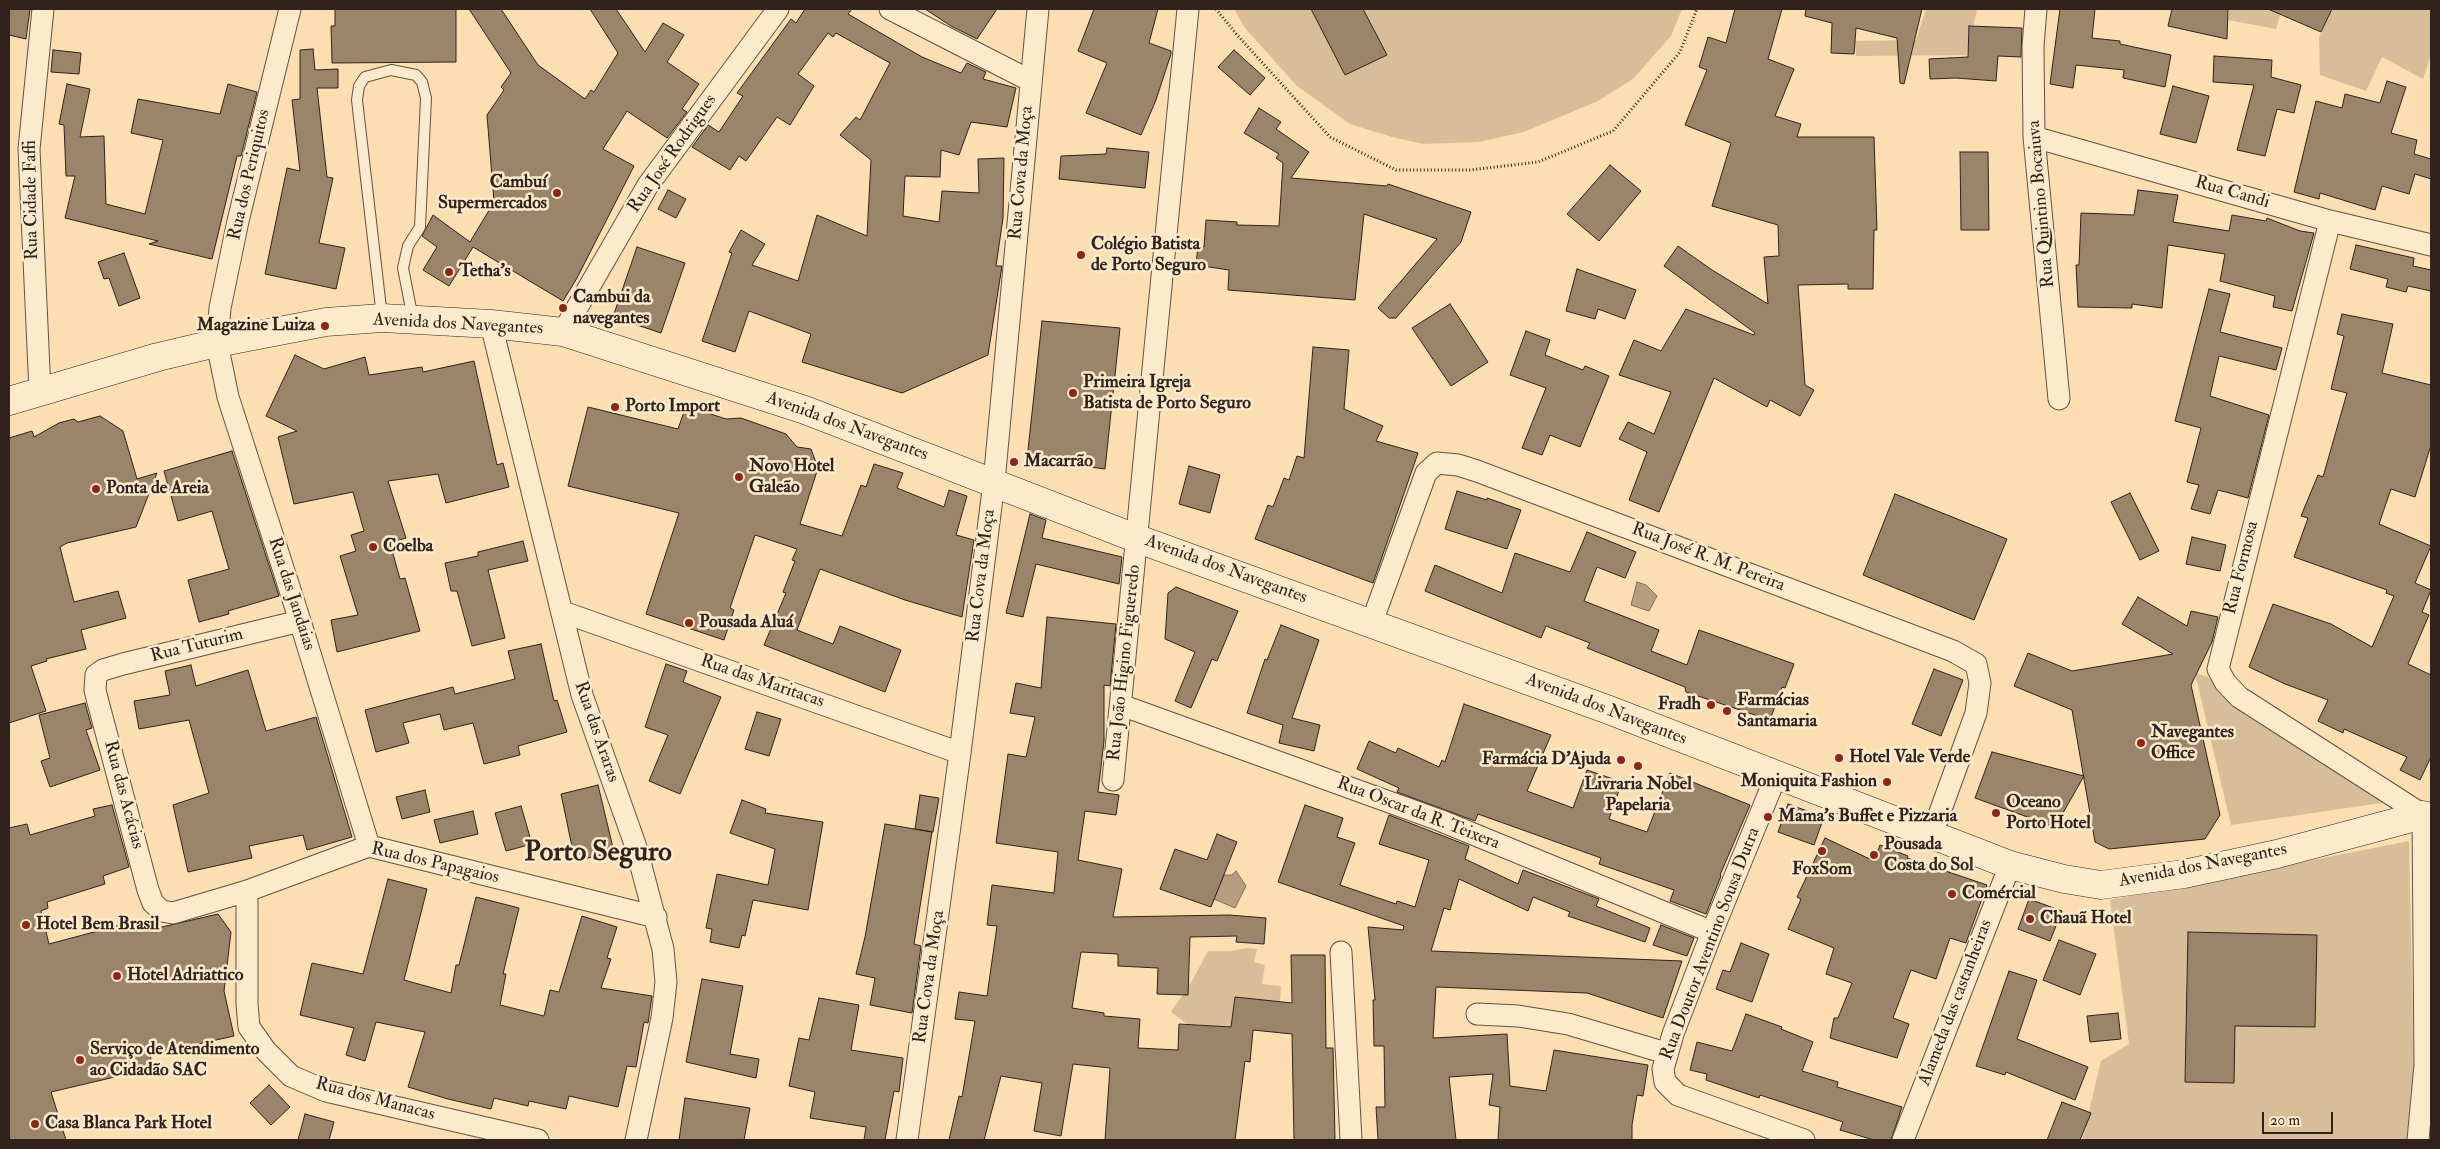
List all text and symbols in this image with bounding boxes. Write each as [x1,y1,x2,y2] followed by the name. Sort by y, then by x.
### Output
[624,90,722,218] street label: Rua José Rodrigues
[1005,105,1039,241] street label: Rua Cova da Moça
[224,107,276,243] street label: Rua dos Periquitos
[2024,119,2060,289] street label: Rua Quintino Bocaiuva
[20,140,44,260] street label: Rua Cidade Faffi
[438,172,547,214] place label: Cambuí Supermercados
[2192,172,2272,214] street label: Rua Candi
[551,187,563,199] marker: Cambuí Supermercados
[1091,234,1206,276] place label: Colégio Batista de Porto Seguro
[1075,249,1087,261] marker: Colégio Batista de Porto Seguro
[459,261,511,283] place label: Tetha's
[443,266,455,278] marker: Tetha's
[573,287,650,330] place label: Cambui da navegantes
[557,302,569,314] marker: Cambui da navegantes
[372,310,544,340] street label: Avenida dos Navegantes
[197,315,315,337] place label: Magazine Luiza
[319,320,331,332] marker: Magazine Luiza
[1083,372,1251,414] place label: Primeira Igreja Batista de Porto Seguro
[1067,387,1079,399] marker: Primeira Igreja Batista de Porto Seguro
[763,388,931,466] street label: Avenida dos Navegantes
[625,396,720,418] place label: Porto Import
[609,401,621,413] marker: Porto Import
[1024,451,1093,473] place label: Macarrão
[749,456,834,498] place label: Novo Hotel Galeão
[1008,456,1020,468] marker: Macarrão
[733,471,745,483] marker: Novo Hotel Galeão
[106,478,209,500] place label: Ponta de Areia
[90,483,102,495] marker: Ponta de Areia
[963,508,1001,644] street label: Rua Cova da Moça
[1628,519,1788,597] street label: Rua José R. M. Pereira
[2220,519,2264,617] street label: Rua Formosa
[1142,531,1310,609] street label: Avenida dos Navegantes
[263,535,319,653] street label: Rua das Jandaias
[383,536,433,558] place label: Coelba
[367,541,379,553] marker: Coelba
[1104,564,1146,762] street label: Rua João Higino Figueredo
[699,612,793,634] place label: Pousada Aluá
[683,617,695,629] marker: Pousada Aluá
[149,624,245,668] street label: Rua Tuturim
[697,651,827,713] street label: Rua das Maritacas
[1523,669,1689,751] street label: Avenida dos Navegantes
[569,679,623,785] street label: Rua das Araras
[1737,690,1817,732] place label: Farmácias Santamaria
[1658,694,1701,716] place label: Fradh
[1705,699,1717,711] marker: Fradh
[1721,705,1733,717] marker: Farmácias Santamaria
[2151,722,2234,764] place label: Navegantes Office
[2135,737,2147,749] marker: Navegantes Office
[98,739,148,851] street label: Rua das Acácias
[1849,747,1970,769] place label: Hotel Vale Verde
[1482,749,1611,771] place label: Farmácia D'Ajuda
[1833,752,1845,764] marker: Hotel Vale Verde
[1615,754,1627,766] marker: Farmácia D'Ajuda
[1632,760,1644,772] marker: Livraria Nobel Papelaria
[1740,771,1877,793] place label: Moniquita Fashion
[1333,773,1503,855] street label: Rua Oscar da R. Teixera
[1584,774,1692,816] place label: Livraria Nobel Papelaria
[1881,776,1893,788] marker: Moniquita Fashion
[2006,792,2091,834] place label: Oceano Porto Hotel
[1778,806,1957,828] place label: Mama's Buffet e Pizzaria
[1990,807,2002,819] marker: Oceano Porto Hotel
[1762,811,1774,823] marker: Mama's Buffet e Pizzaria
[1657,825,1765,1063] street label: Rua Doutor Aventino Sousa Dutra
[1884,834,1974,876] place label: Pousada Costa do Sol
[524,837,672,871] district label: Porto Seguro
[369,839,501,889] street label: Rua dos Papagaios
[2117,839,2289,893] street label: Avenida dos Navegantes
[1816,845,1828,857] marker: FoxSom
[1868,849,1880,861] marker: Pousada Costa do Sol
[1792,859,1852,881] place label: FoxSom
[1962,883,2036,905] place label: Comércial
[1946,888,1958,900] marker: Comércial
[2040,908,2132,930] place label: Chauã Hotel
[910,909,950,1045] street label: Rua Cova da Moça
[2024,913,2036,925] marker: Chauã Hotel
[36,914,159,936] place label: Hotel Bem Brasil
[1914,917,1998,1089] street label: Alameda das castanheiras
[20,919,32,931] marker: Hotel Bem Brasil
[127,965,243,987] place label: Hotel Adriattico
[111,970,123,982] marker: Hotel Adriattico
[90,1039,259,1082] place label: Serviço de Atendimento ao Cidadão SAC
[74,1054,86,1066] marker: Serviço de Atendimento ao Cidadão SAC
[313,1074,437,1126] street label: Rua dos Manacas
[2265,1102,2336,1134] scale bar
[2270,1111,2300,1130] text: 20 m
[45,1113,212,1135] place label: Casa Blanca Park Hotel
[29,1118,41,1130] marker: Casa Blanca Park Hotel

